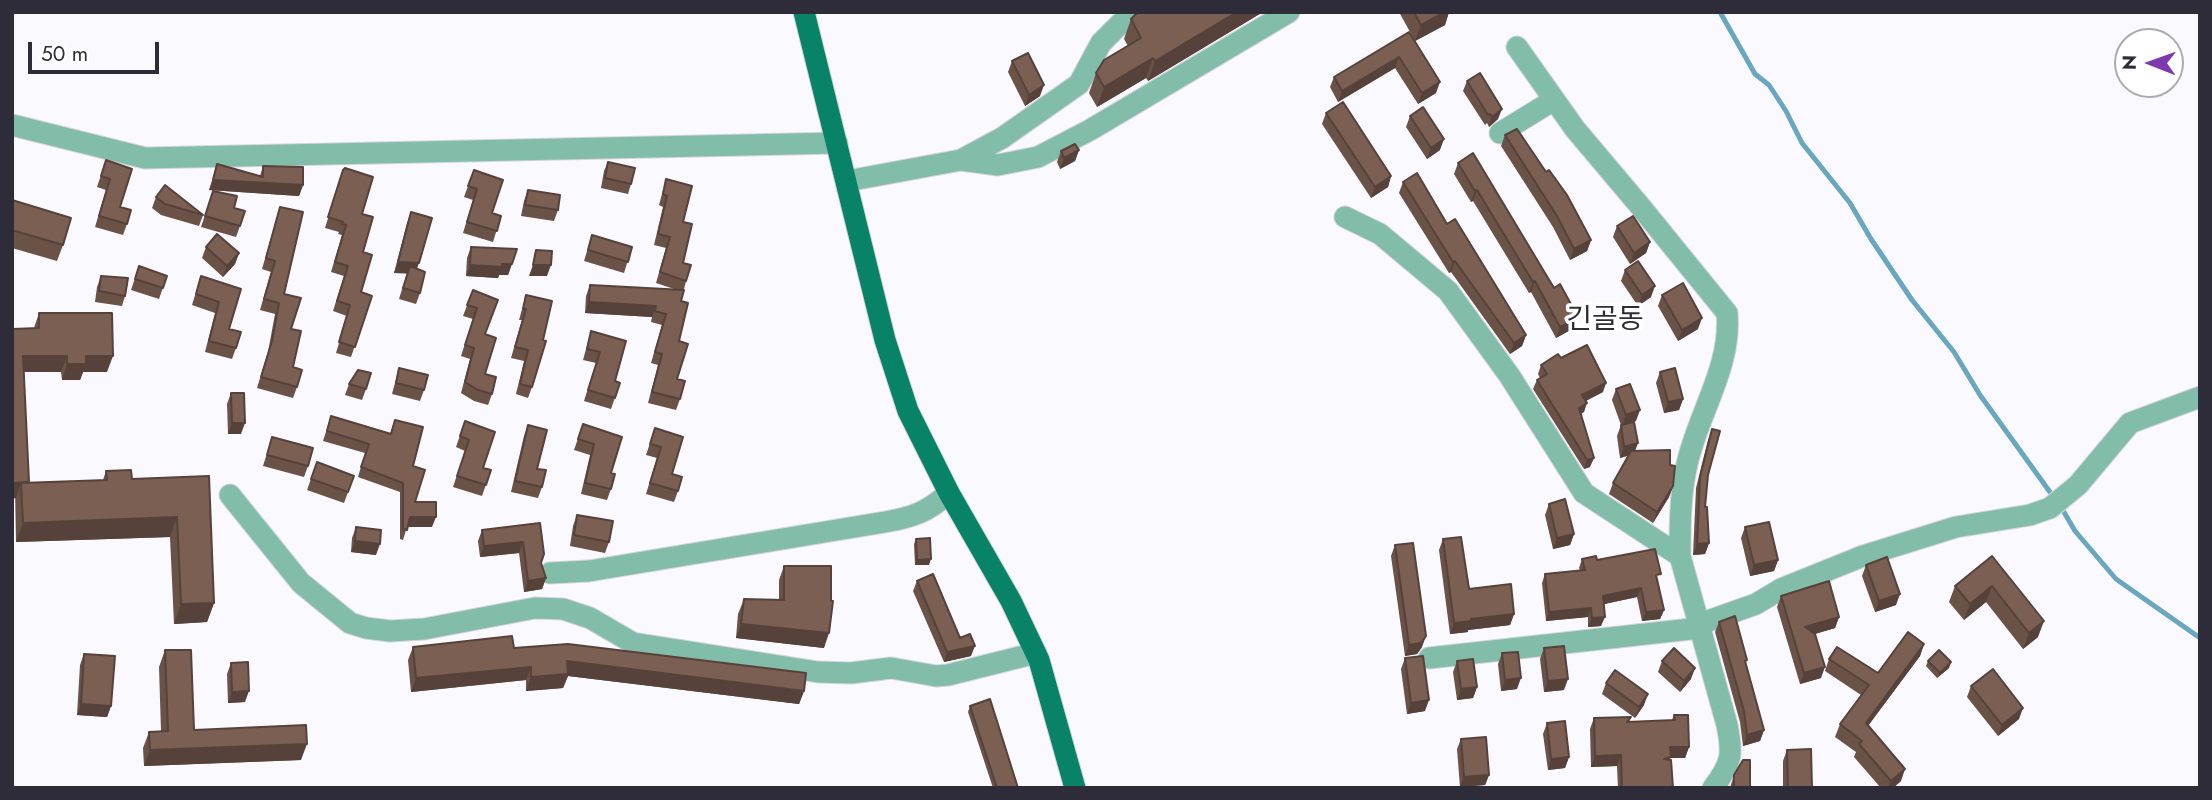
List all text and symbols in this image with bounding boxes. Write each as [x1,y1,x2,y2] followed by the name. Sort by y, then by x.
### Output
[32,28,163,72] scale bar
[2114,28,2184,98] north arrow
[41,39,88,69] text: 50 m
[2116,55,2143,70] text: N
[1566,304,1644,338] district label: 긴골동

